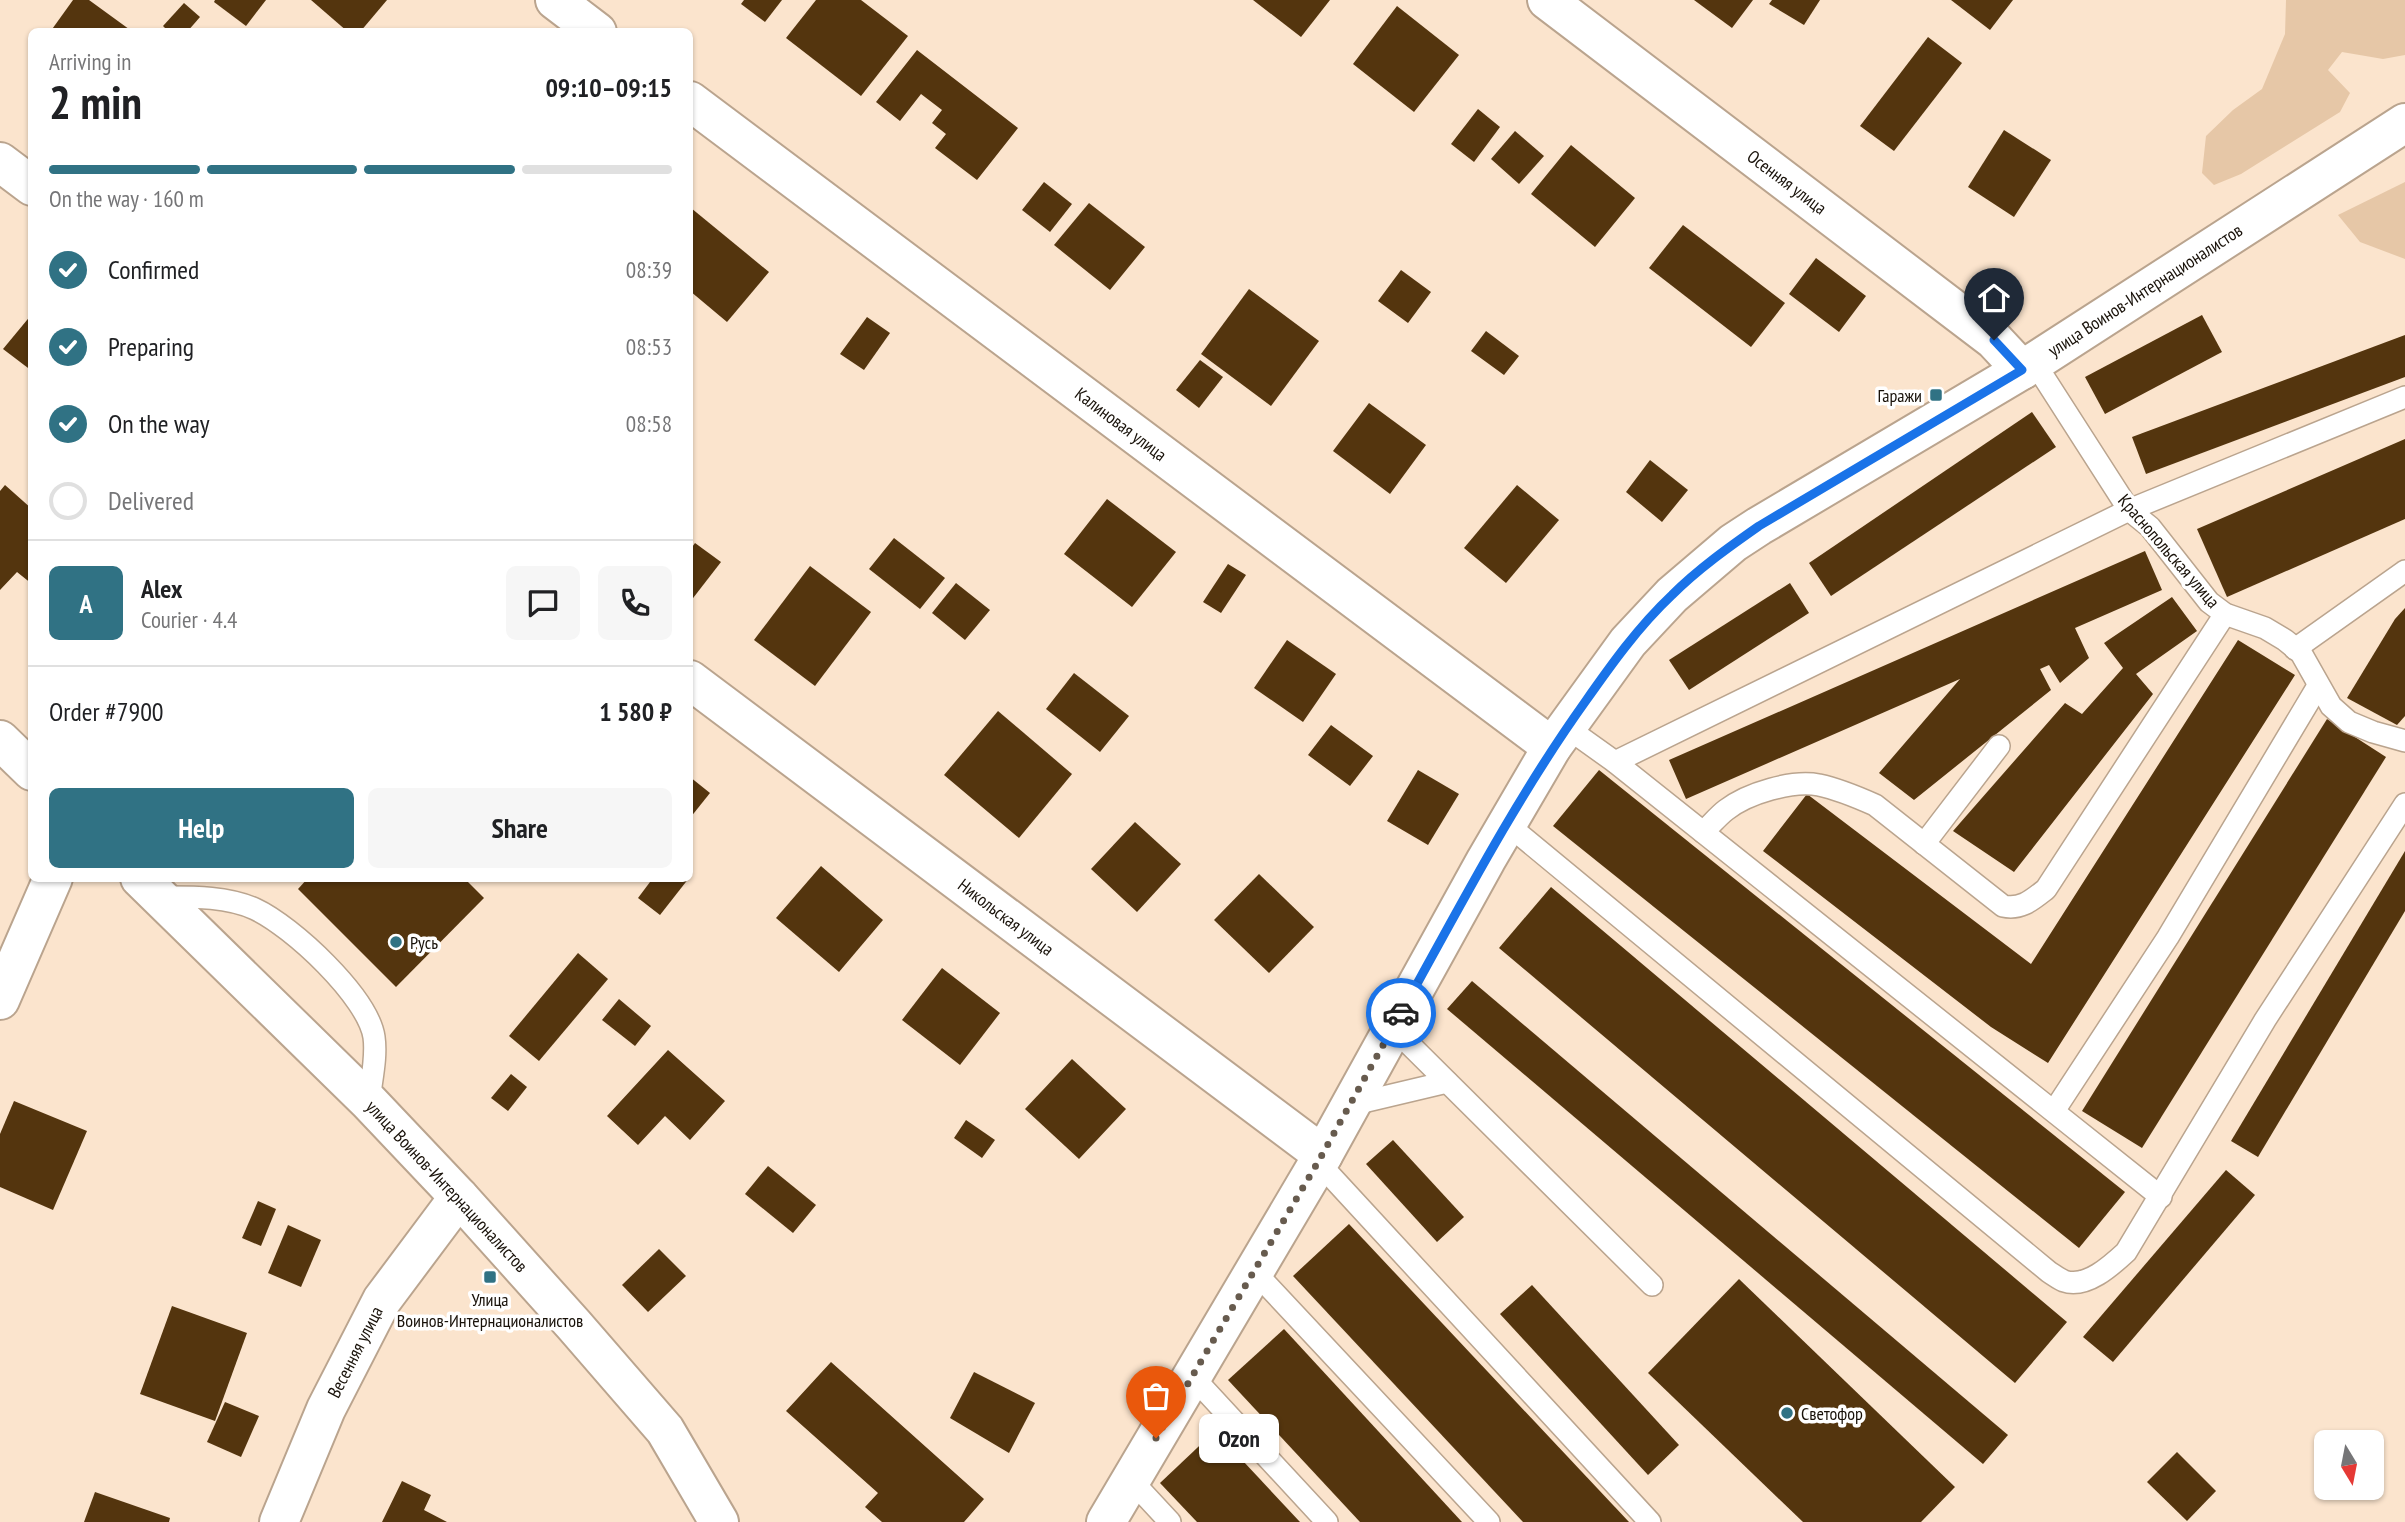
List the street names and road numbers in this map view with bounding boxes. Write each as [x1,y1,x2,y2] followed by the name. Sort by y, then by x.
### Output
[1743,145,1831,219] street label: Осенняя улица
[2044,219,2246,361] street label: улица Воинов-Интернационалистов
[1071,382,1171,466] street label: Калиновая улица
[2113,489,2225,613] street label: Краснопольская улица
[953,873,1059,961] street label: Никольская улица
[361,1095,533,1277] street label: улица Воинов-Интернационалистов
[322,1302,388,1402] street label: Весенняя улица

